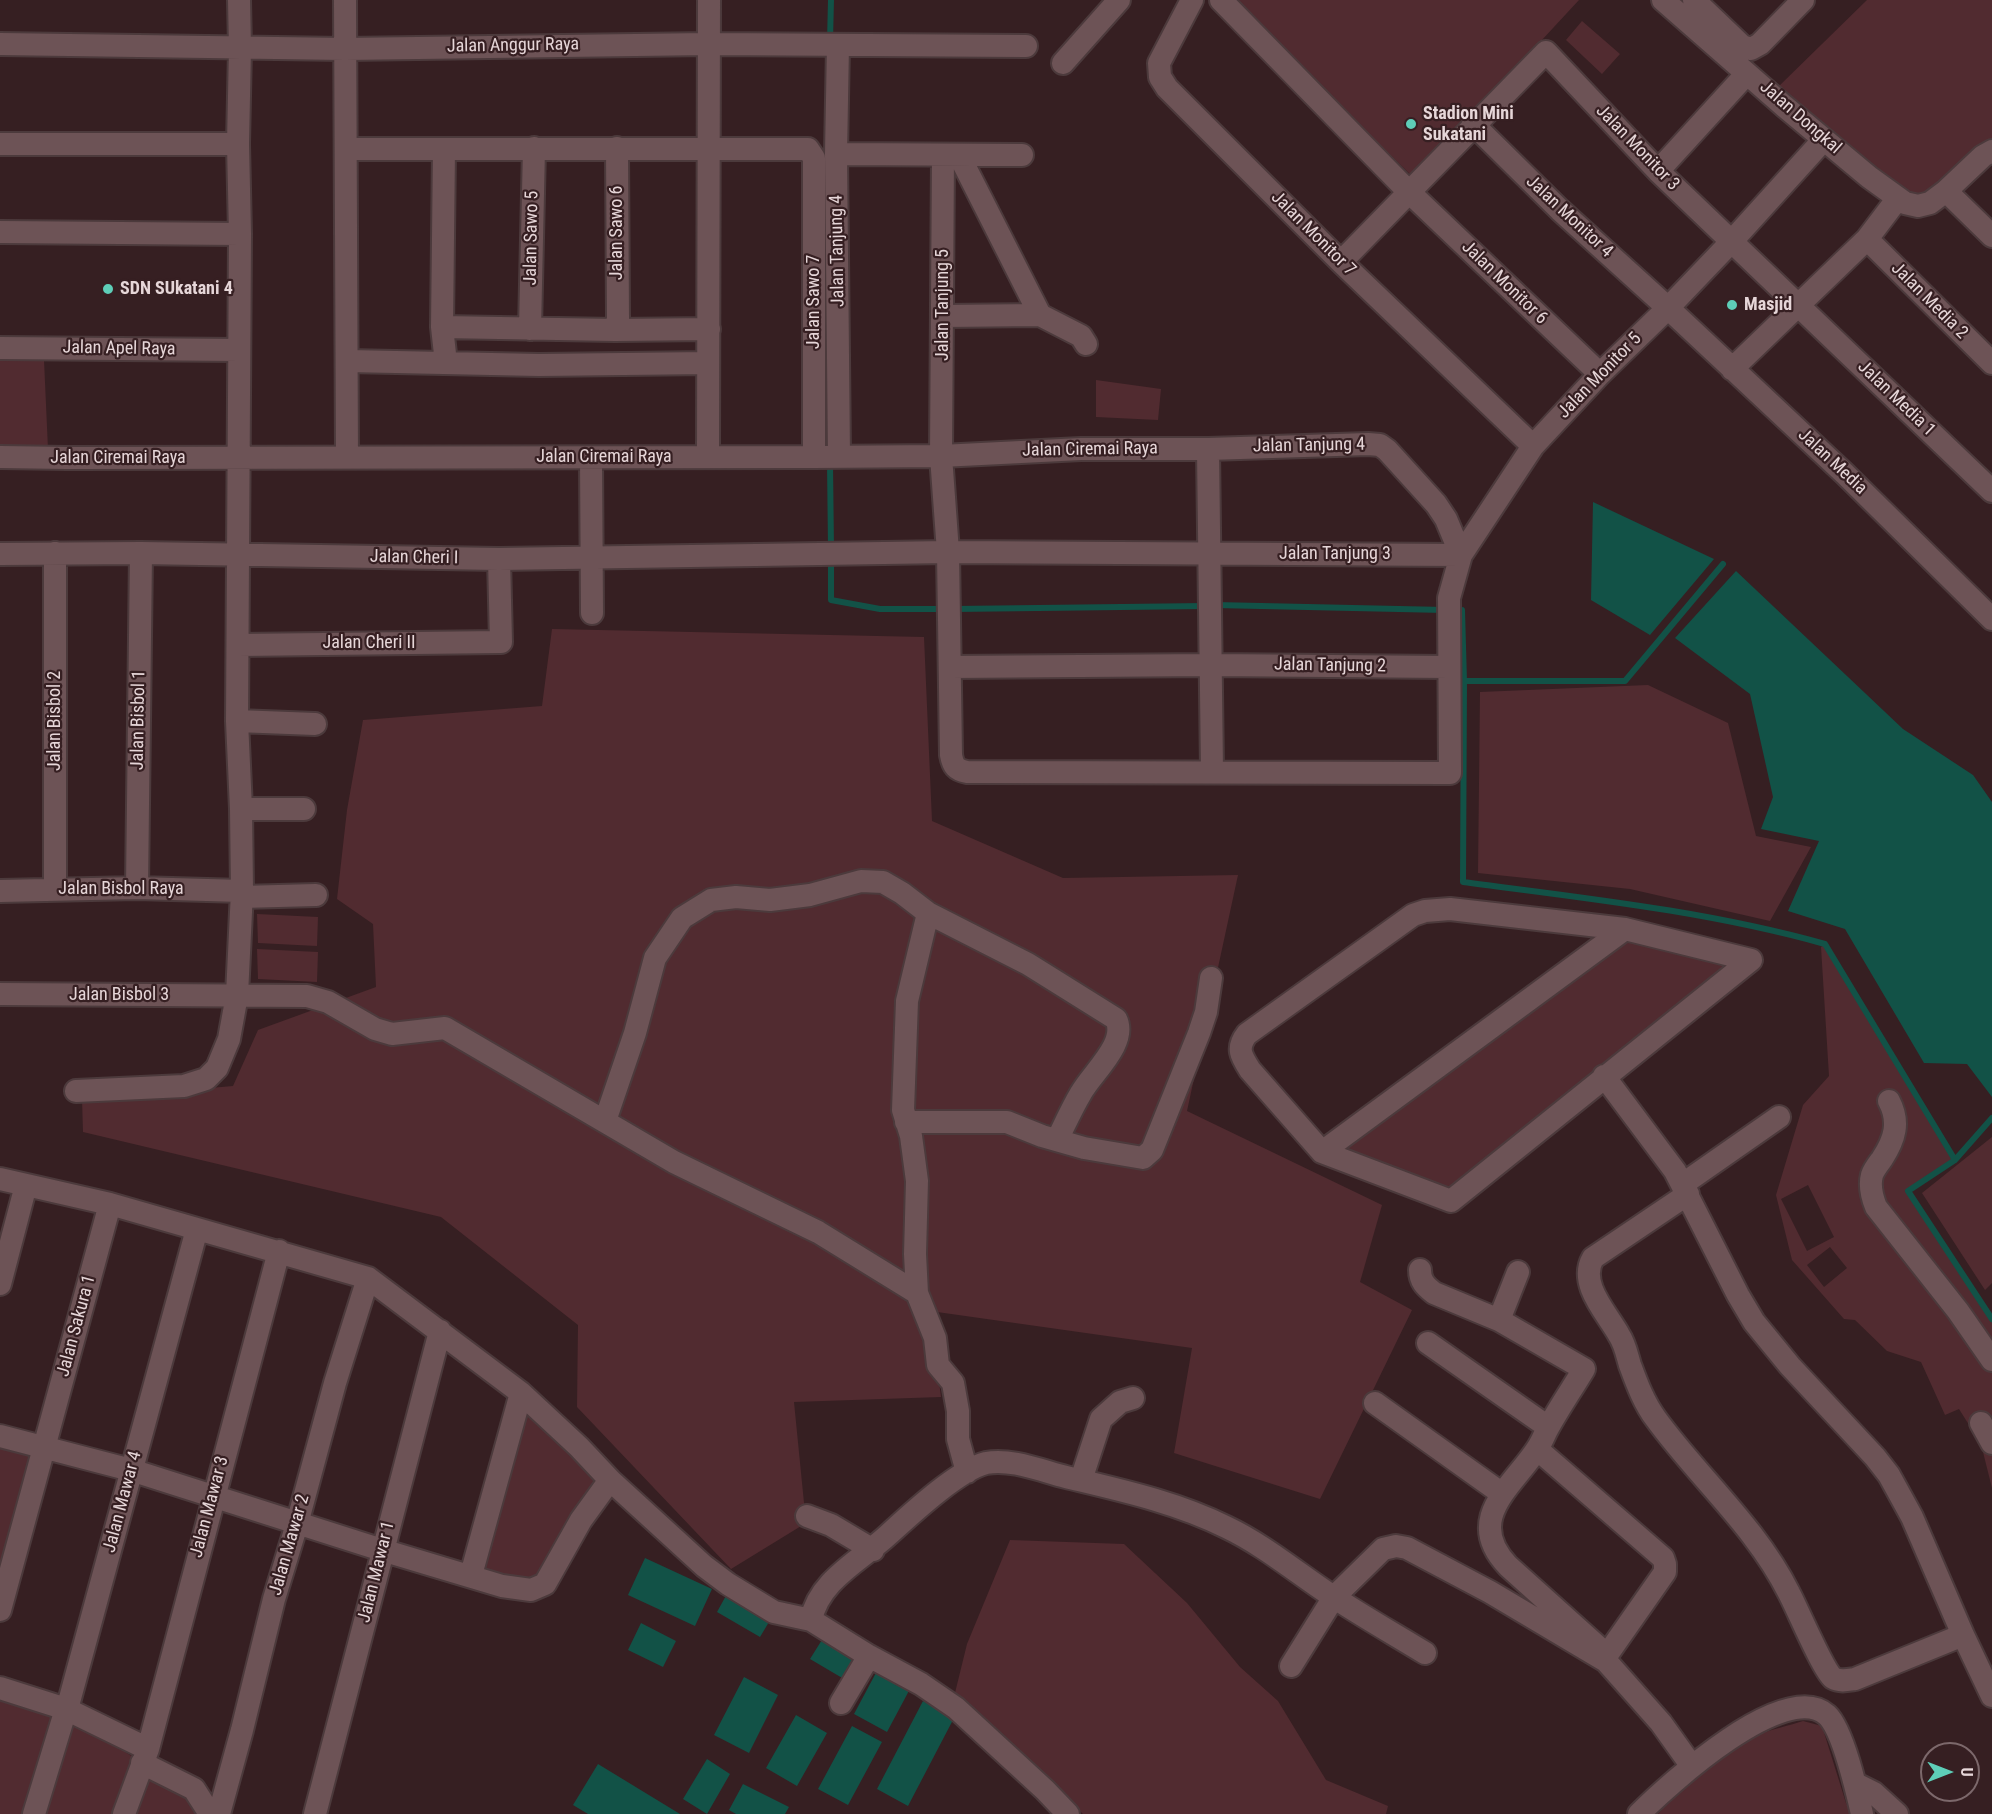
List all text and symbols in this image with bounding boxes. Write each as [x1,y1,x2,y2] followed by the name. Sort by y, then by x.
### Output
[447,34,579,58] street label: Jalan Anggur Raya
[1755,77,1845,159] street label: Jalan Dongkal
[1591,101,1683,195] street label: Jalan Monitor 3
[1423,103,1514,146] place label: Stadion Mini Sukatani
[1404,117,1418,131] marker: Stadion Mini Sukatani
[1521,171,1617,263] street label: Jalan Monitor 4
[606,186,628,280] street label: Jalan Sawo 6
[1266,187,1360,281] street label: Jalan Monitor 7
[520,191,544,285] street label: Jalan Sawo 5
[826,195,850,307] street label: Jalan Tanjung 4
[1457,237,1551,329] street label: Jalan Monitor 6
[932,249,954,361] street label: Jalan Tanjung 5
[803,255,825,349] street label: Jalan Sawo 7
[1886,258,1972,344] street label: Jalan Media 2
[120,278,233,300] place label: SDN SUkatani 4
[101,282,115,296] marker: SDN SUkatani 4
[1744,294,1792,316] place label: Masjid
[1725,298,1739,312] marker: Masjid
[1554,329,1646,423] street label: Jalan Monitor 5
[62,337,176,361] street label: Jalan Apel Raya
[1853,357,1939,441] street label: Jalan Media 1
[1793,425,1871,499] street label: Jalan Media
[1253,434,1365,458] street label: Jalan Tanjung 4
[1022,438,1158,462] street label: Jalan Ciremai Raya
[536,446,672,468] street label: Jalan Ciremai Raya
[50,447,186,469] street label: Jalan Ciremai Raya
[1279,543,1391,565] street label: Jalan Tanjung 3
[370,546,458,570] street label: Jalan Cheri I
[322,632,416,654] street label: Jalan Cheri II
[1274,654,1386,678] street label: Jalan Tanjung 2
[127,670,151,770] street label: Jalan Bisbol 1
[44,671,66,771] street label: Jalan Bisbol 2
[58,878,184,900] street label: Jalan Bisbol Raya
[69,984,169,1006] street label: Jalan Bisbol 3
[53,1273,101,1379] street label: Jalan Sakura 1
[99,1449,147,1555] street label: Jalan Mawar 4
[186,1454,234,1560] street label: Jalan Mawar 3
[265,1492,315,1598] street label: Jalan Mawar 2
[354,1519,400,1625] street label: Jalan Mawar 1
[1920,1742,1980,1802] north arrow
[1957,1767,1976,1777] text: U

